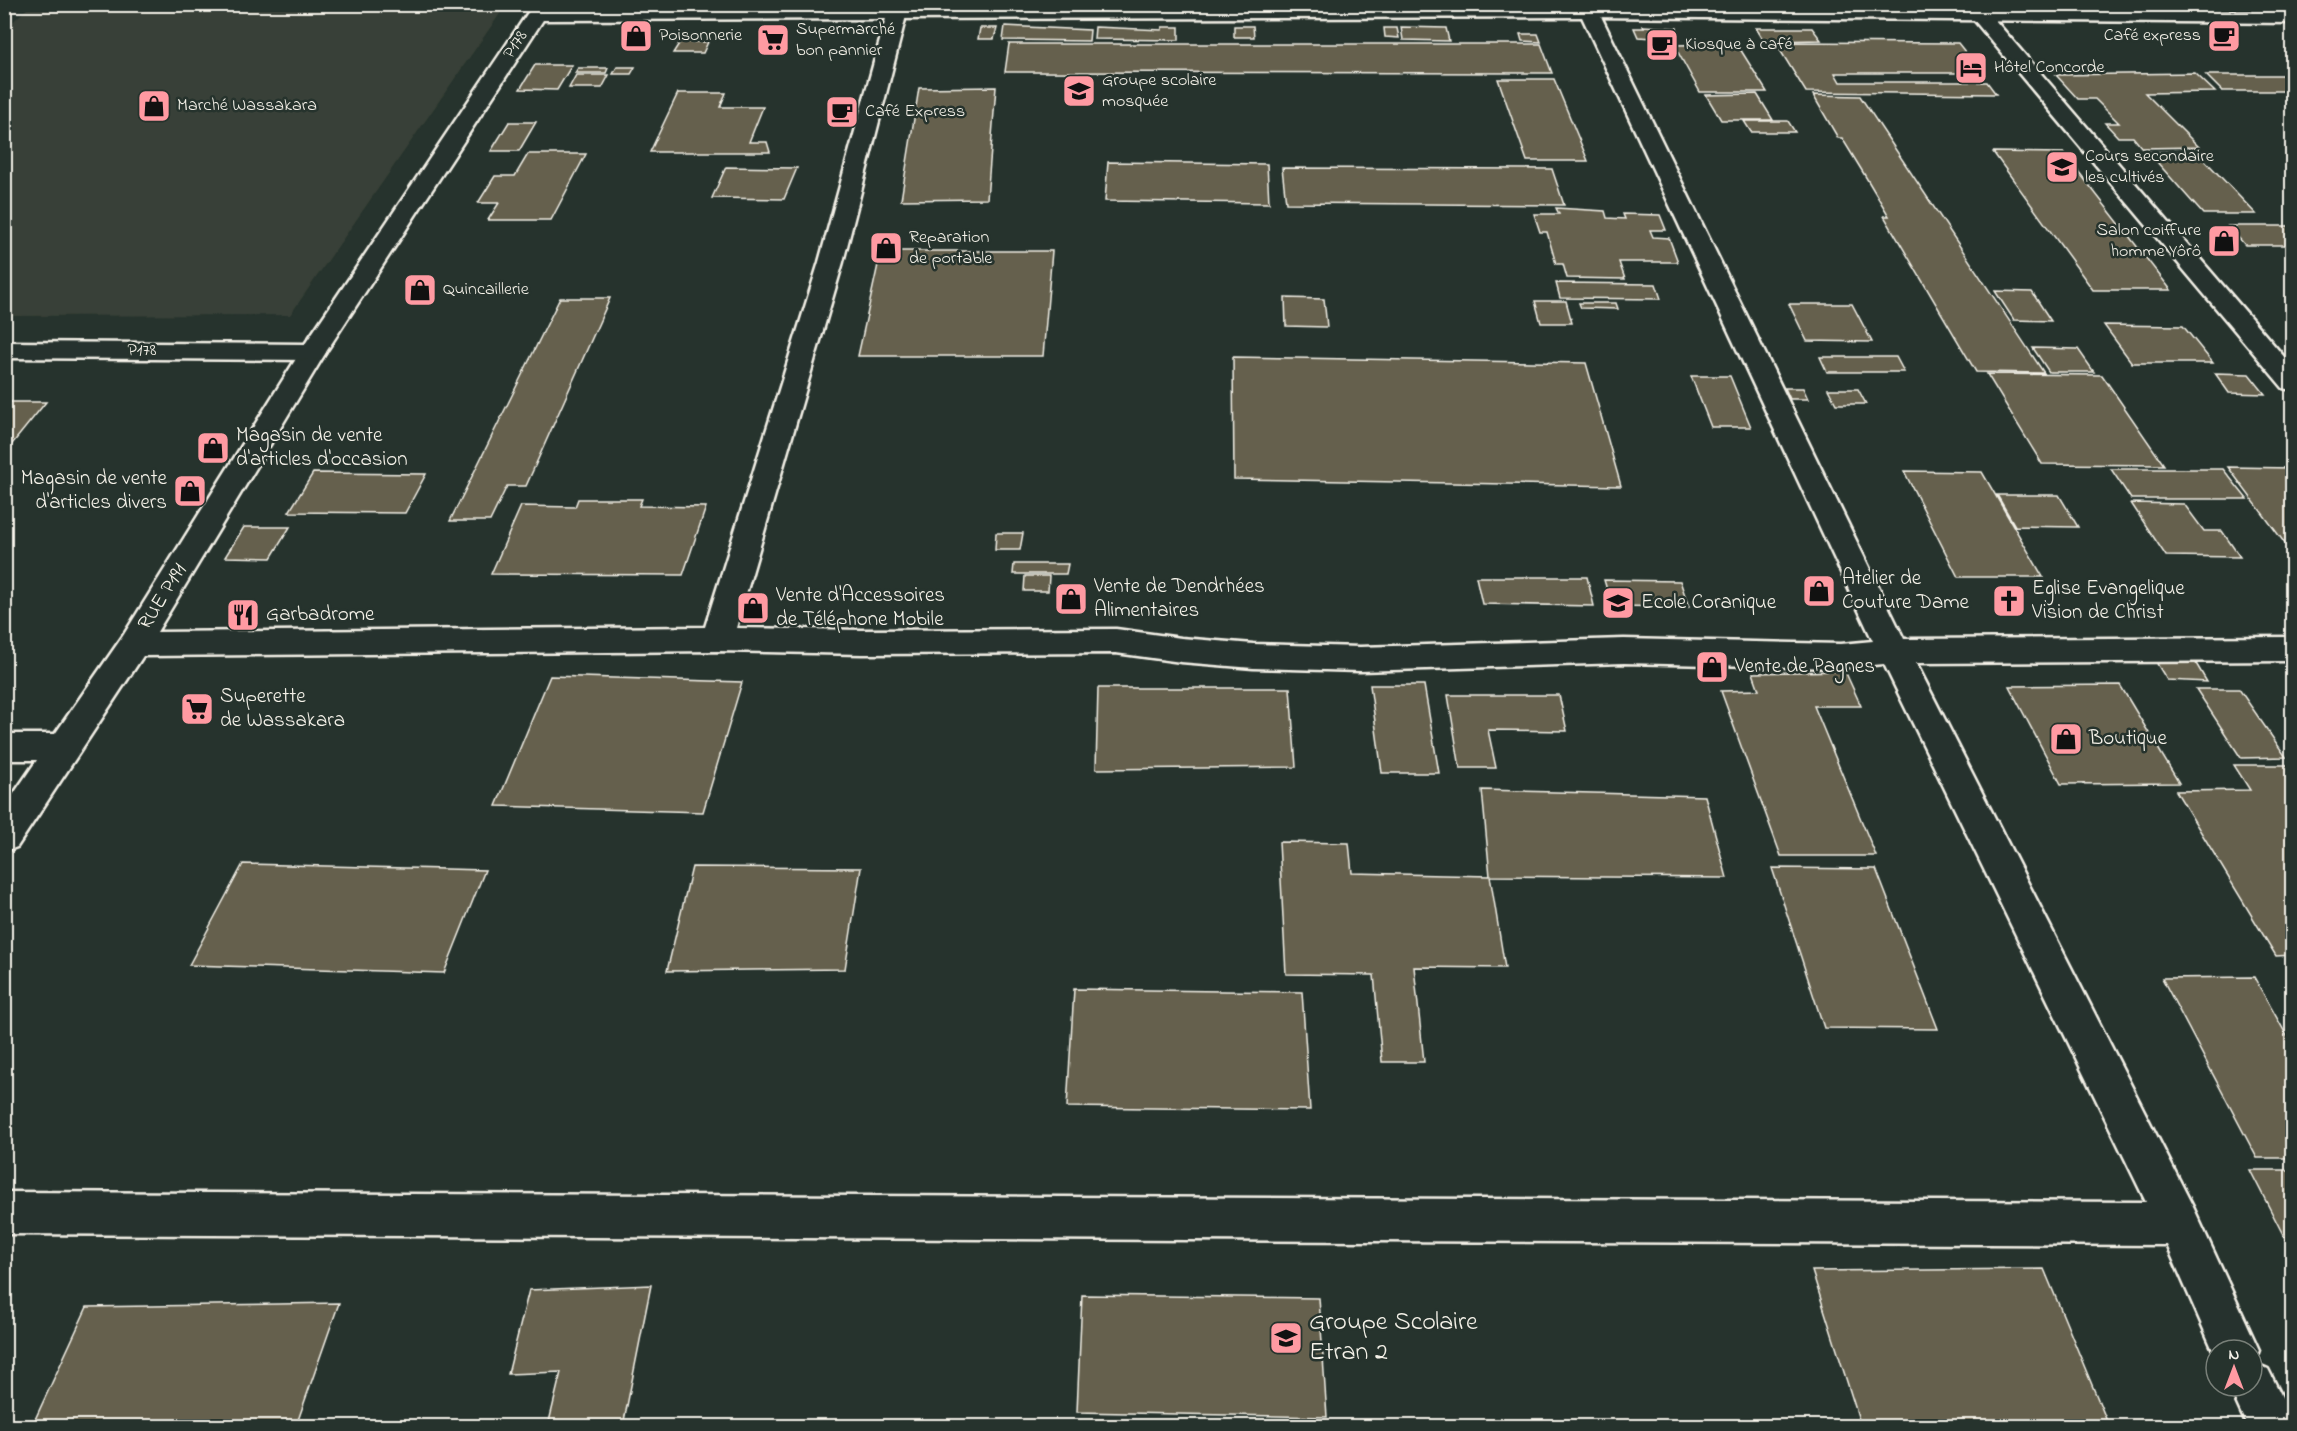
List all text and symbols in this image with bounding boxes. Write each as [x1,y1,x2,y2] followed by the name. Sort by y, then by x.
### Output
[796,17,896,64] place label: Supermarché bon pannier
[618,18,654,54] shop icon: Poisonnerie
[2206,18,2242,54] cafe icon: Café express
[755,22,791,58] supermarket icon: Supermarché bon pannier
[659,23,743,49] place label: Poisonnerie
[2104,23,2201,49] place label: Café express
[497,25,535,64] street label: P178
[1644,27,1680,63] cafe icon: Kiosque à café
[1685,32,1793,58] place label: Kiosque à café
[1953,50,1989,86] hotel icon: Hôtel Concorde
[1994,55,2106,81] place label: Hôtel Concorde
[1102,68,1217,115] place label: Groupe scolaire mosquée
[1061,73,1097,109] school or university icon: Groupe scolaire mosquée
[136,88,172,124] shop icon: Marché Wassakara
[177,93,317,119] place label: Marché Wassakara
[824,94,860,130] cafe icon: Café Express
[865,99,965,125] place label: Café Express
[2085,144,2215,191] place label: Cours secondaire les cultivés
[2044,149,2080,185] school or university icon: Cours secondaire les cultivés
[2097,218,2202,265] place label: Salon coiffure homme Yôrô
[2206,223,2242,259] shop icon: Salon coiffure homme Yôrô
[909,225,993,272] place label: Reparation de portable
[868,230,904,266] shop icon: Reparation de portable
[402,272,438,308] shop icon: Quincaillerie
[443,277,530,303] place label: Quincaillerie
[127,338,157,364] street label: P178
[236,421,408,475] place label: Magasin de vente d'articles d'occasion
[195,430,231,466] shop icon: Magasin de vente d'articles d'occasion
[21,464,168,518] place label: Magasin de vente d'articles divers
[172,473,208,509] shop icon: Magasin de vente d'articles divers
[131,558,195,636] street label: RUE P191
[1842,564,1970,618] place label: Atelier de Couture Dame
[1093,572,1265,626] place label: Vente de Dendrhées Alimentaires
[1801,573,1837,609] shop icon: Atelier de Couture Dame
[2031,574,2185,628] place label: Eglise Evangelique Vision de Christ
[775,581,945,635] place label: Vente d'Accessoires de Téléphone Mobile
[1053,581,1089,617] shop icon: Vente de Dendrhées Alimentaires
[1991,583,2027,619] church icon: Eglise Evangelique Vision de Christ
[1600,585,1636,621] school or university icon: Ecole Coranique
[1641,588,1777,618] place label: Ecole Coranique
[735,590,771,626] shop icon: Vente d'Accessoires de Téléphone Mobile
[225,597,261,633] restaurant icon: Garbadrome
[266,600,375,630] place label: Garbadrome
[1694,649,1730,685] shop icon: Vente de Pagnes
[1734,652,1875,684] place label: Vente de Pagnes
[220,682,345,736] place label: Superette de Wassakara
[179,691,215,727] supermarket icon: Superette de Wassakara
[2048,721,2084,757] shop icon: Boutique
[2088,724,2168,754] place label: Boutique
[1309,1304,1478,1372] place label: Groupe Scolaire Etran 2
[1268,1320,1304,1356] school or university icon: Groupe Scolaire Etran 2
[2204,1338,2264,1398] north arrow
[2229,1343,2240,1367] text: N

